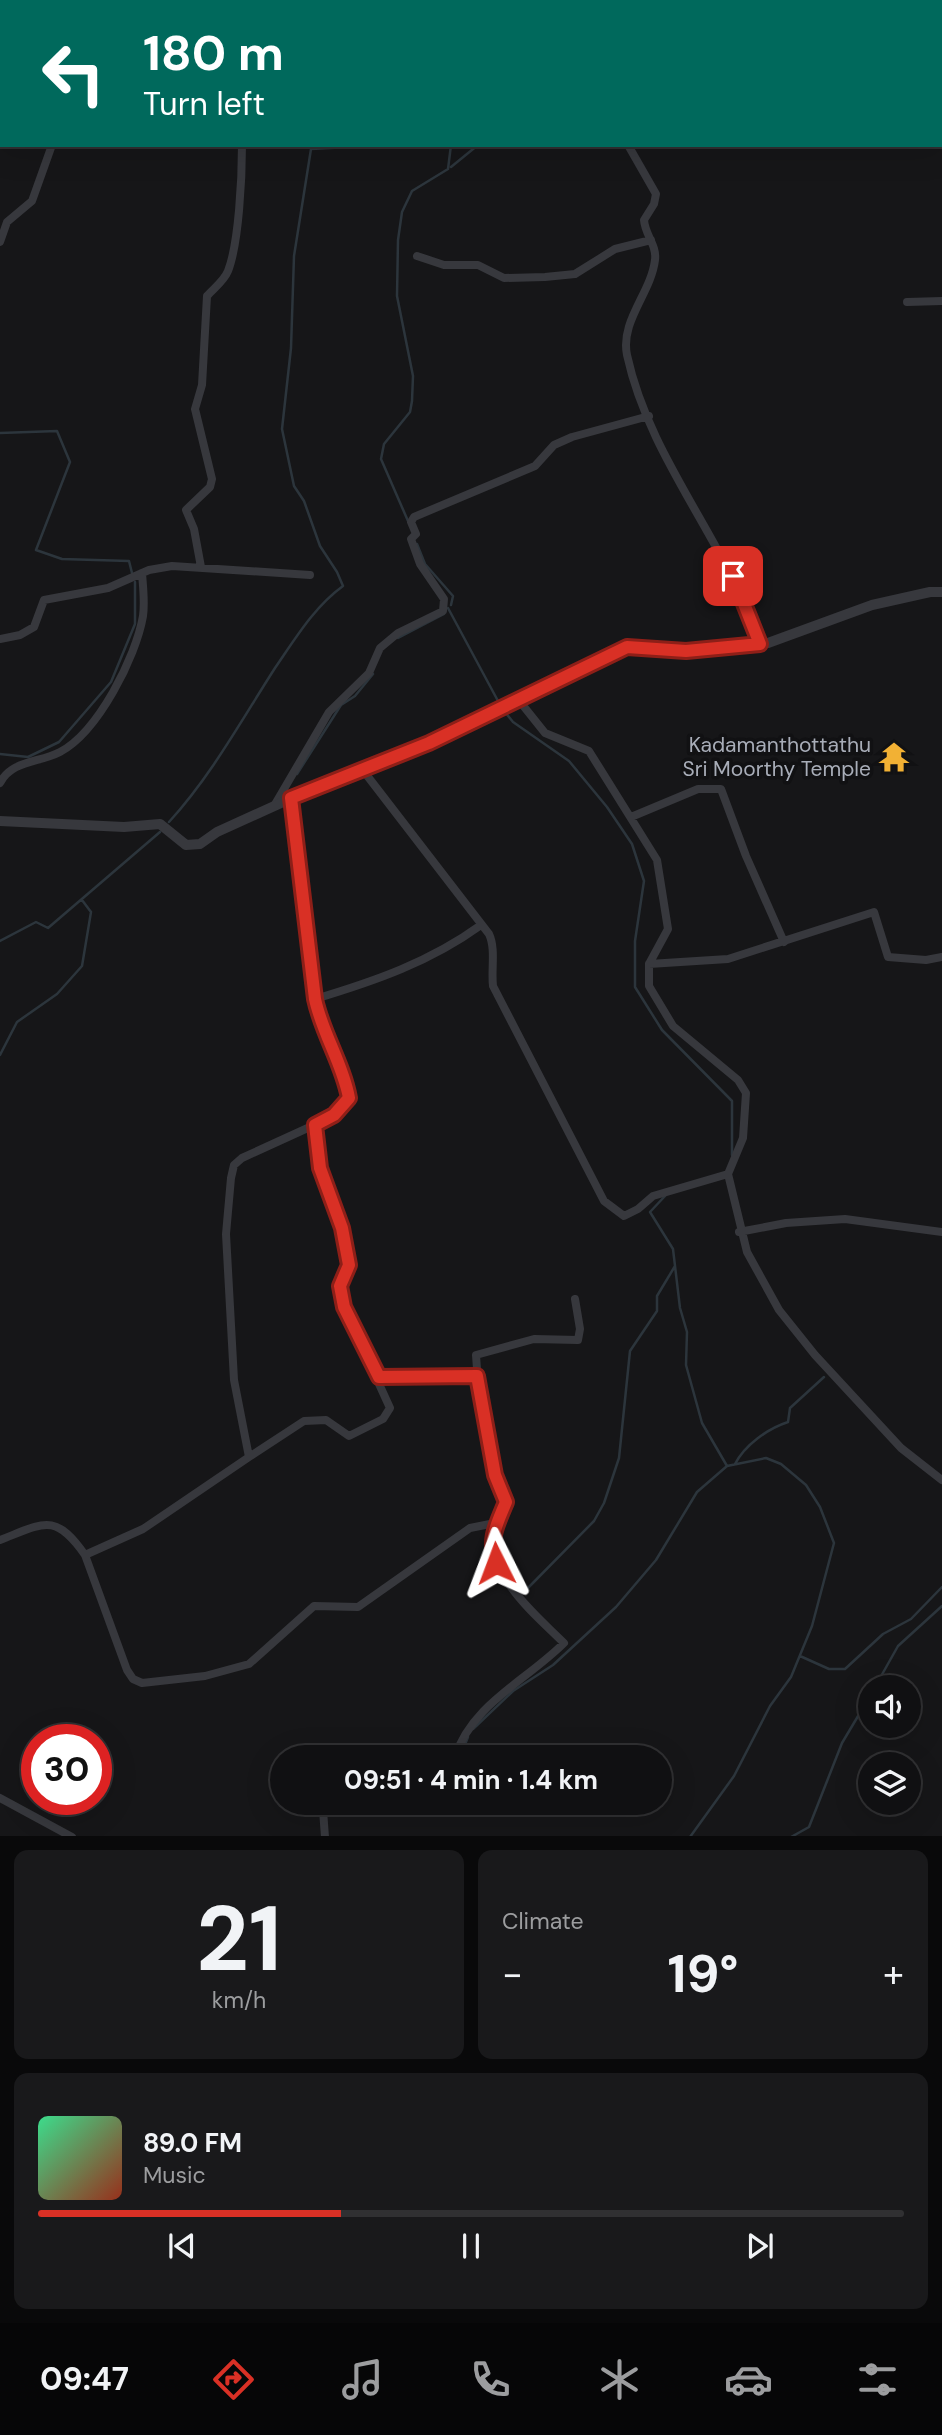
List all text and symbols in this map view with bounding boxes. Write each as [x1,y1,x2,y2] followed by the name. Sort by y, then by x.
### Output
[143,21,284,85] text: 180 m
[28,28,119,119] icon: left
[143,83,265,125] text: Turn left
[703,546,763,606] pin
[714,557,752,595] icon: arrive
[683,731,871,783] place label: Kadamanthottathu Sri Moorthy Temple
[877,740,911,774] temple icon: Kadamanthottathu Sri Moorthy Temple
[459,1526,533,1600] position arrow
[858,1675,921,1815] map controls
[858,1675,921,1738] button: sound
[21,1724,112,1815] speed limit sign: 30
[858,1752,921,1815] button: layers
[344,1763,598,1797] text: 09:51 · 4 min · 1.4 km
[196,1880,282,1998] text: 21
[502,1906,584,1936] text: Climate
[668,1940,738,2008] text: 19°
[502,1949,523,1999] text: −
[883,1949,904,1999] text: +
[212,1985,266,2015] text: km/h
[143,2126,242,2160] text: 89.0 FM
[143,2160,206,2190] text: Music
[163,2227,201,2265] icon: previous
[452,2227,490,2265] icon: pause
[741,2227,779,2265] icon: next
[209,2355,258,2404] icon: directions
[338,2355,387,2404] icon: music
[466,2355,515,2404] icon: phone
[595,2355,644,2404] icon: climate
[724,2355,773,2404] icon: car
[853,2355,902,2404] icon: filters
[40,2358,129,2400] text: 09:47

